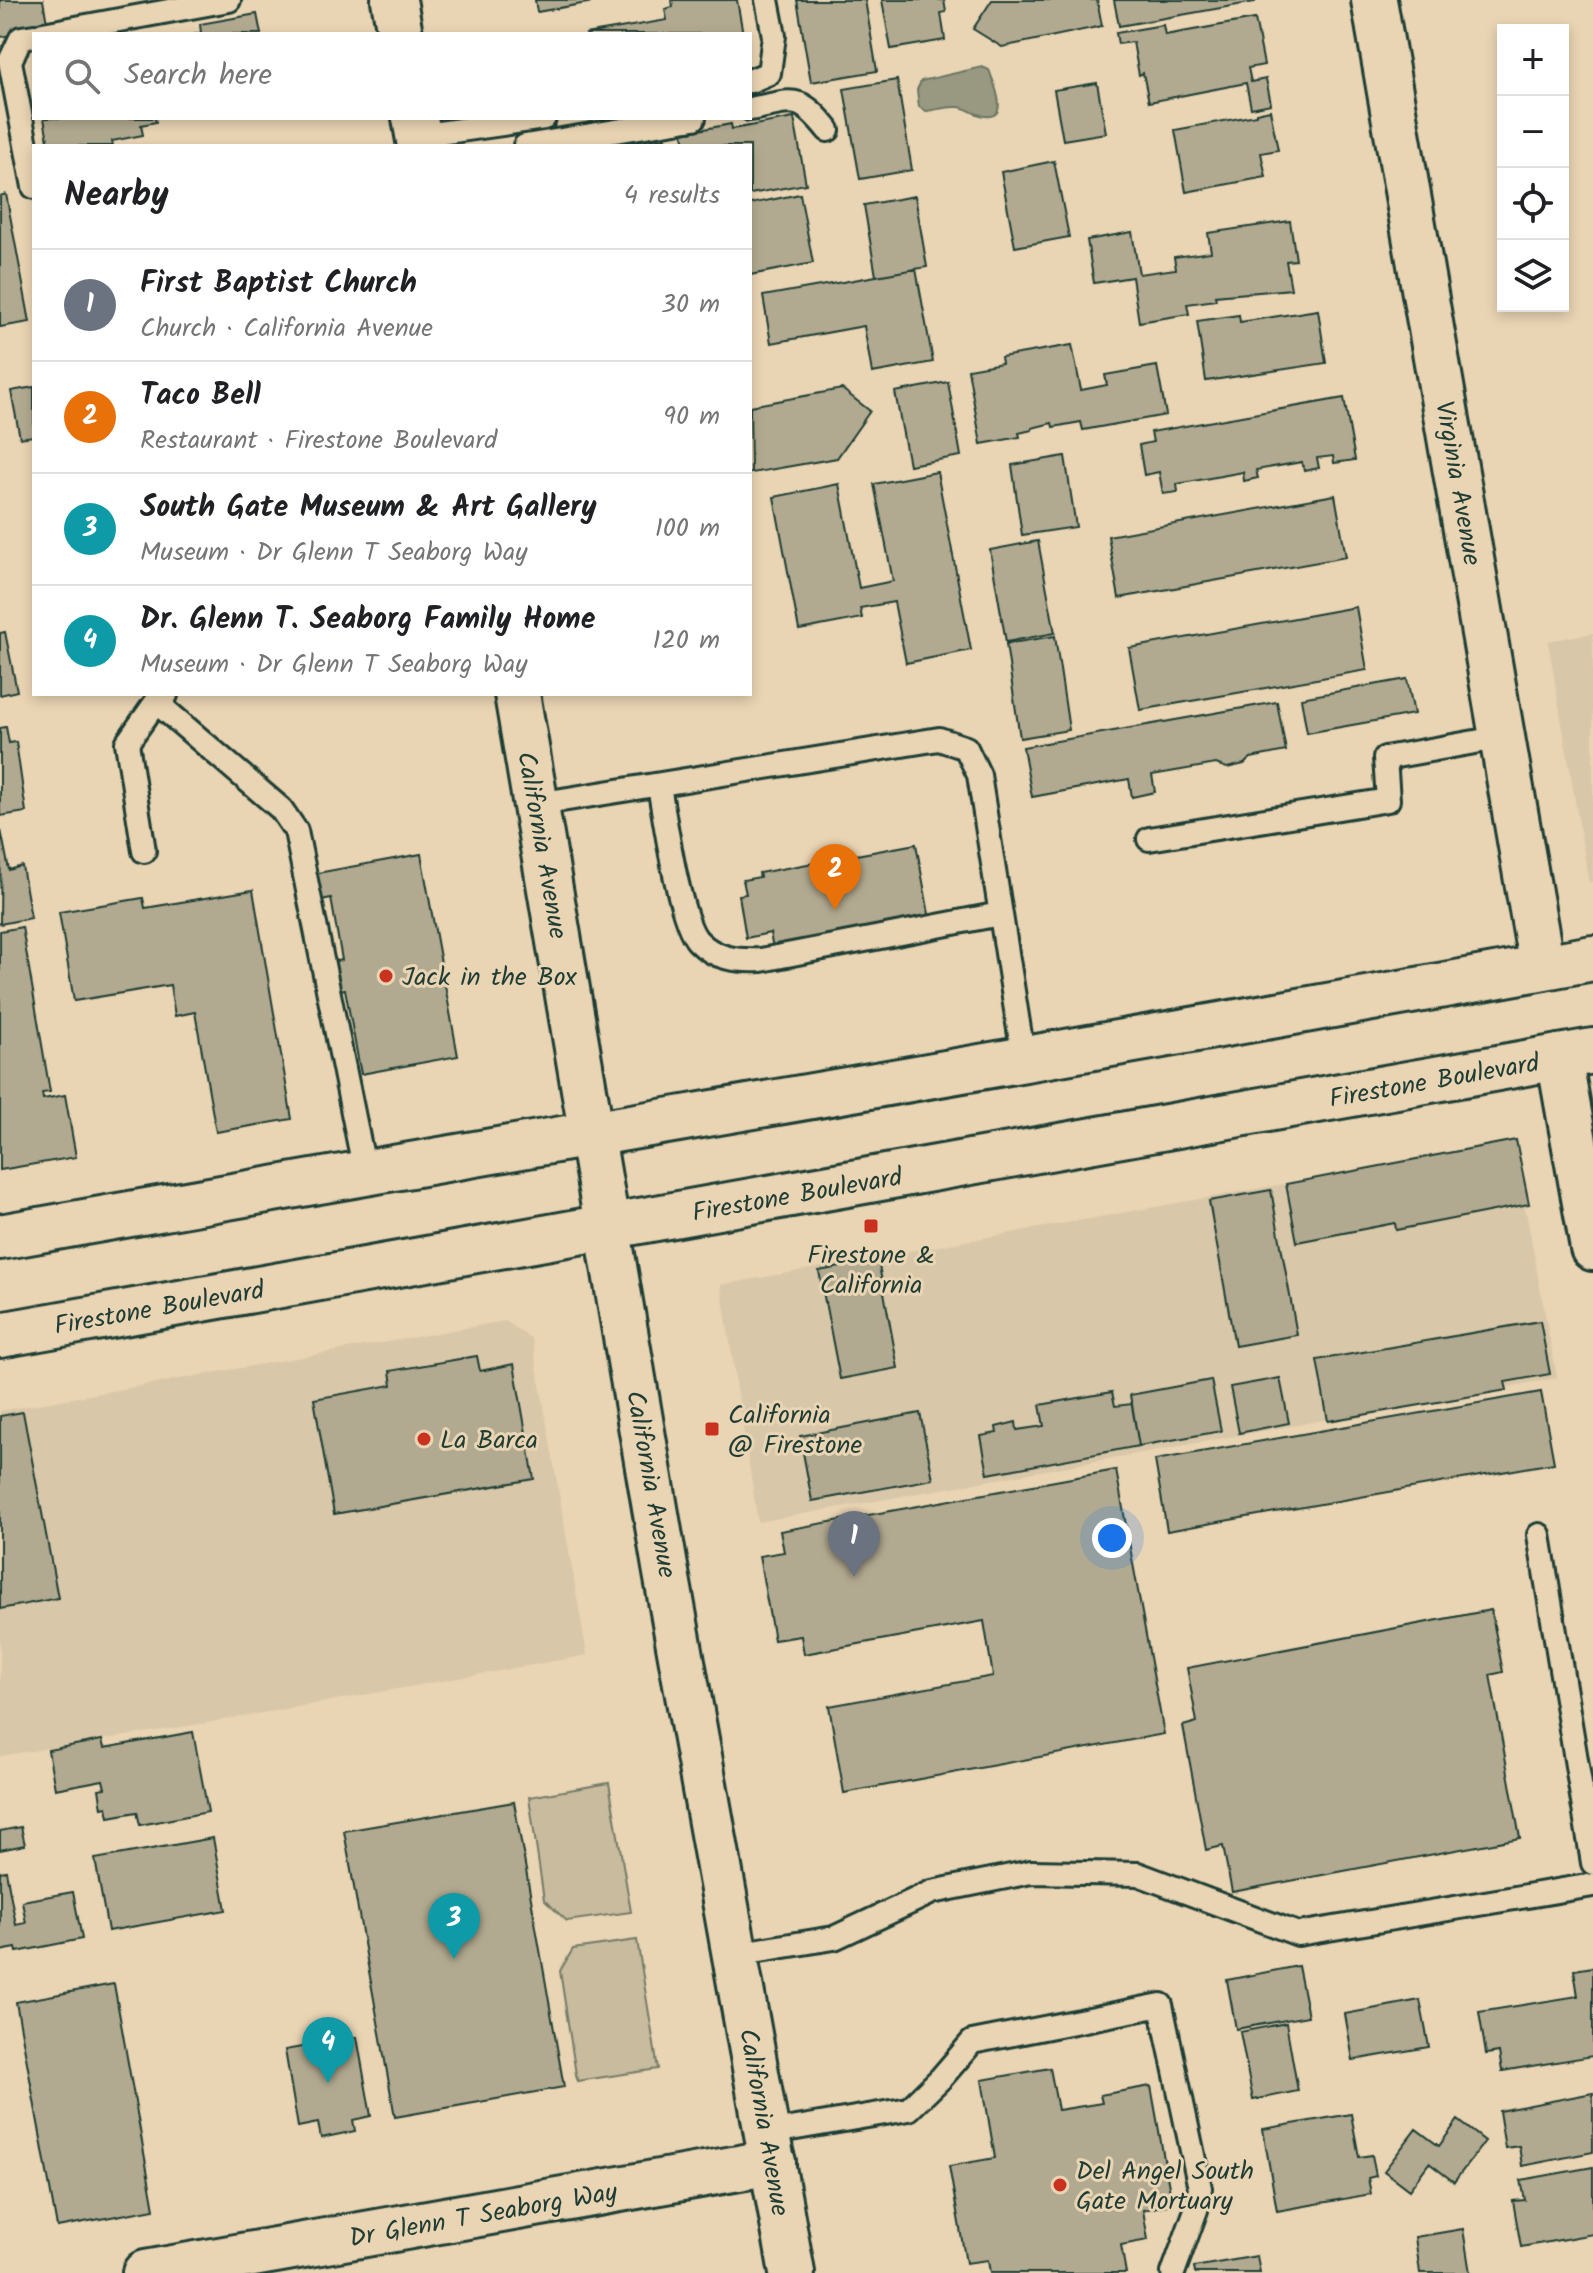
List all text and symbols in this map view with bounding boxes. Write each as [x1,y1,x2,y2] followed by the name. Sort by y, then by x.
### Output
[1497,24,1569,312] map controls
[1497,24,1569,96] button: +
[32,32,752,120] search box
[124,52,272,100] text: Search here
[60,54,104,98] icon: search
[1497,96,1569,168] button: −
[1497,168,1569,240] button: locate
[64,169,169,223] text: Nearby
[624,175,720,217] text: 4 results
[1497,240,1569,312] button: layers
[140,260,417,308] text: First Baptist Church
[86,284,94,326] text: 1
[661,284,720,326] text: 30 m
[140,308,433,350] text: Church · California Avenue
[140,372,261,420] text: Taco Bell
[82,396,98,438] text: 2
[663,396,720,438] text: 90 m
[1422,398,1492,569] street label: Virginia Avenue
[140,420,497,462] text: Restaurant · Firestone Boulevard
[140,484,597,532] text: South Gate Museum & Art Gallery
[83,508,97,550] text: 3
[655,508,720,550] text: 100 m
[140,532,527,574] text: Museum · Dr Glenn T Seaborg Way
[140,596,595,644] text: Dr. Glenn T. Seaborg Family Home
[83,620,97,662] text: 4
[653,620,720,662] text: 120 m
[140,644,527,686] text: Museum · Dr Glenn T Seaborg Way
[504,748,578,943] street label: California Avenue
[809,844,861,910] pin: 2
[402,957,577,999] place label: Jack in the Box
[377,967,395,985] marker: Jack in the Box
[1326,1043,1544,1121] street label: Firestone Boulevard
[689,1157,907,1235] street label: Firestone Boulevard
[862,1217,880,1235] marker: Firestone & California
[807,1235,935,1307] place label: Firestone & California
[51,1270,269,1348] street label: Firestone Boulevard
[613,1387,687,1582] street label: California Avenue
[728,1395,862,1467] place label: California @ Firestone
[440,1420,538,1462] place label: La Barca
[703,1420,721,1438] marker: California @ Firestone
[415,1430,433,1448] marker: La Barca
[828,1511,880,1577] pin: 1
[1092,1518,1132,1558] your location
[428,1893,480,1959] pin: 3
[302,2017,354,2083] pin: 4
[726,2025,800,2220] street label: California Avenue
[1076,2151,1254,2223] place label: Del Angel South Gate Mortuary
[346,2172,621,2260] street label: Dr Glenn T Seaborg Way
[1051,2176,1069,2194] marker: Del Angel South Gate Mortuary

